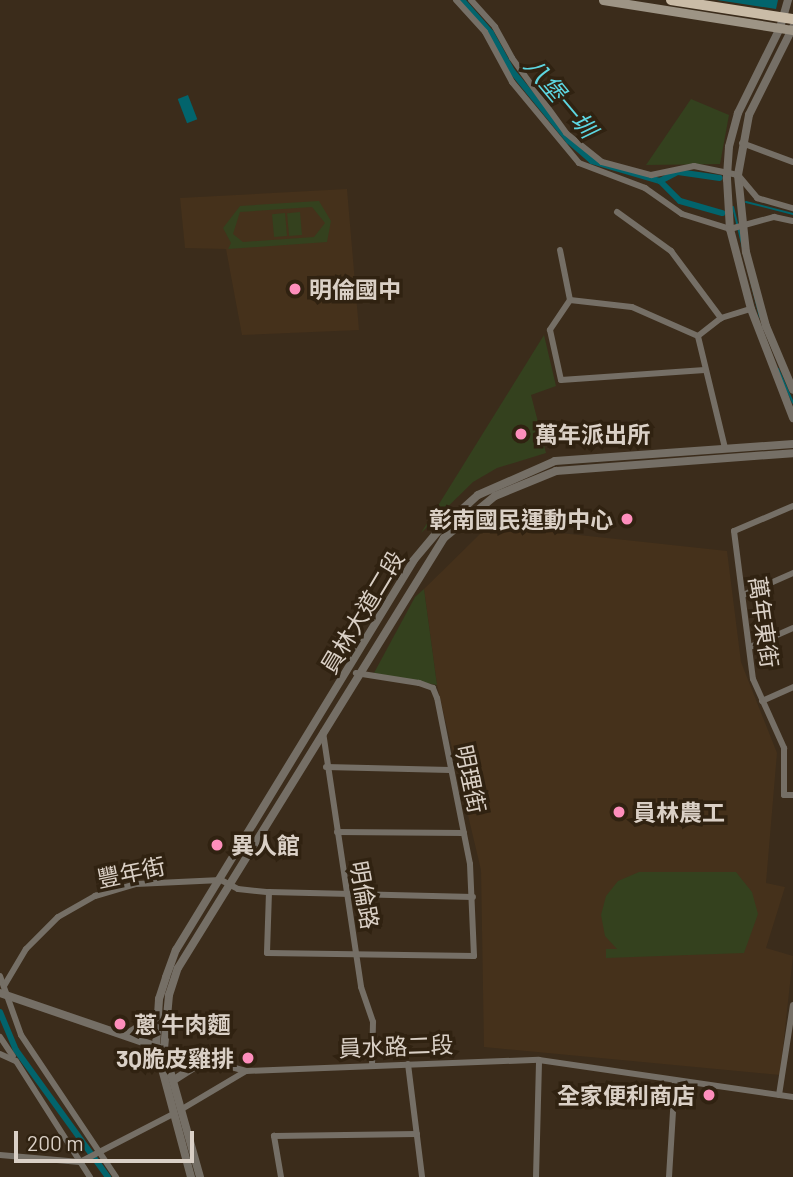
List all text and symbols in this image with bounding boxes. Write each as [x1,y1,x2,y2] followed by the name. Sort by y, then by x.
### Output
[519,51,603,143] water label: 八堡一圳
[309,275,401,303] place label: 明倫國中
[287,281,303,297] marker: 明倫國中
[535,420,650,448] place label: 萬年派出所
[513,426,529,442] marker: 萬年派出所
[429,505,613,533] place label: 彰南國民運動中心
[619,511,635,527] marker: 彰南國民運動中心
[315,546,409,678] street label: 員林大道二段
[744,575,784,669] street label: 萬年東街
[450,742,492,816] street label: 明理街
[633,798,725,826] place label: 員林農工
[611,804,627,820] marker: 員林農工
[231,831,300,859] place label: 異人館
[209,837,225,853] marker: 異人館
[94,851,168,893] street label: 豐年街
[345,859,385,931] street label: 明倫路
[134,1010,231,1038] place label: 蔥 牛肉麵
[112,1016,128,1032] marker: 蔥 牛肉麵
[338,1030,454,1062] street label: 員水路二段
[116,1044,234,1072] place label: 3Q脆皮雞排
[240,1050,256,1066] marker: 3Q脆皮雞排
[557,1081,695,1109] place label: 全家便利商店
[701,1087,717,1103] marker: 全家便利商店
[18,1118,198,1162] scale bar
[27,1130,84,1155] text: 200 m

